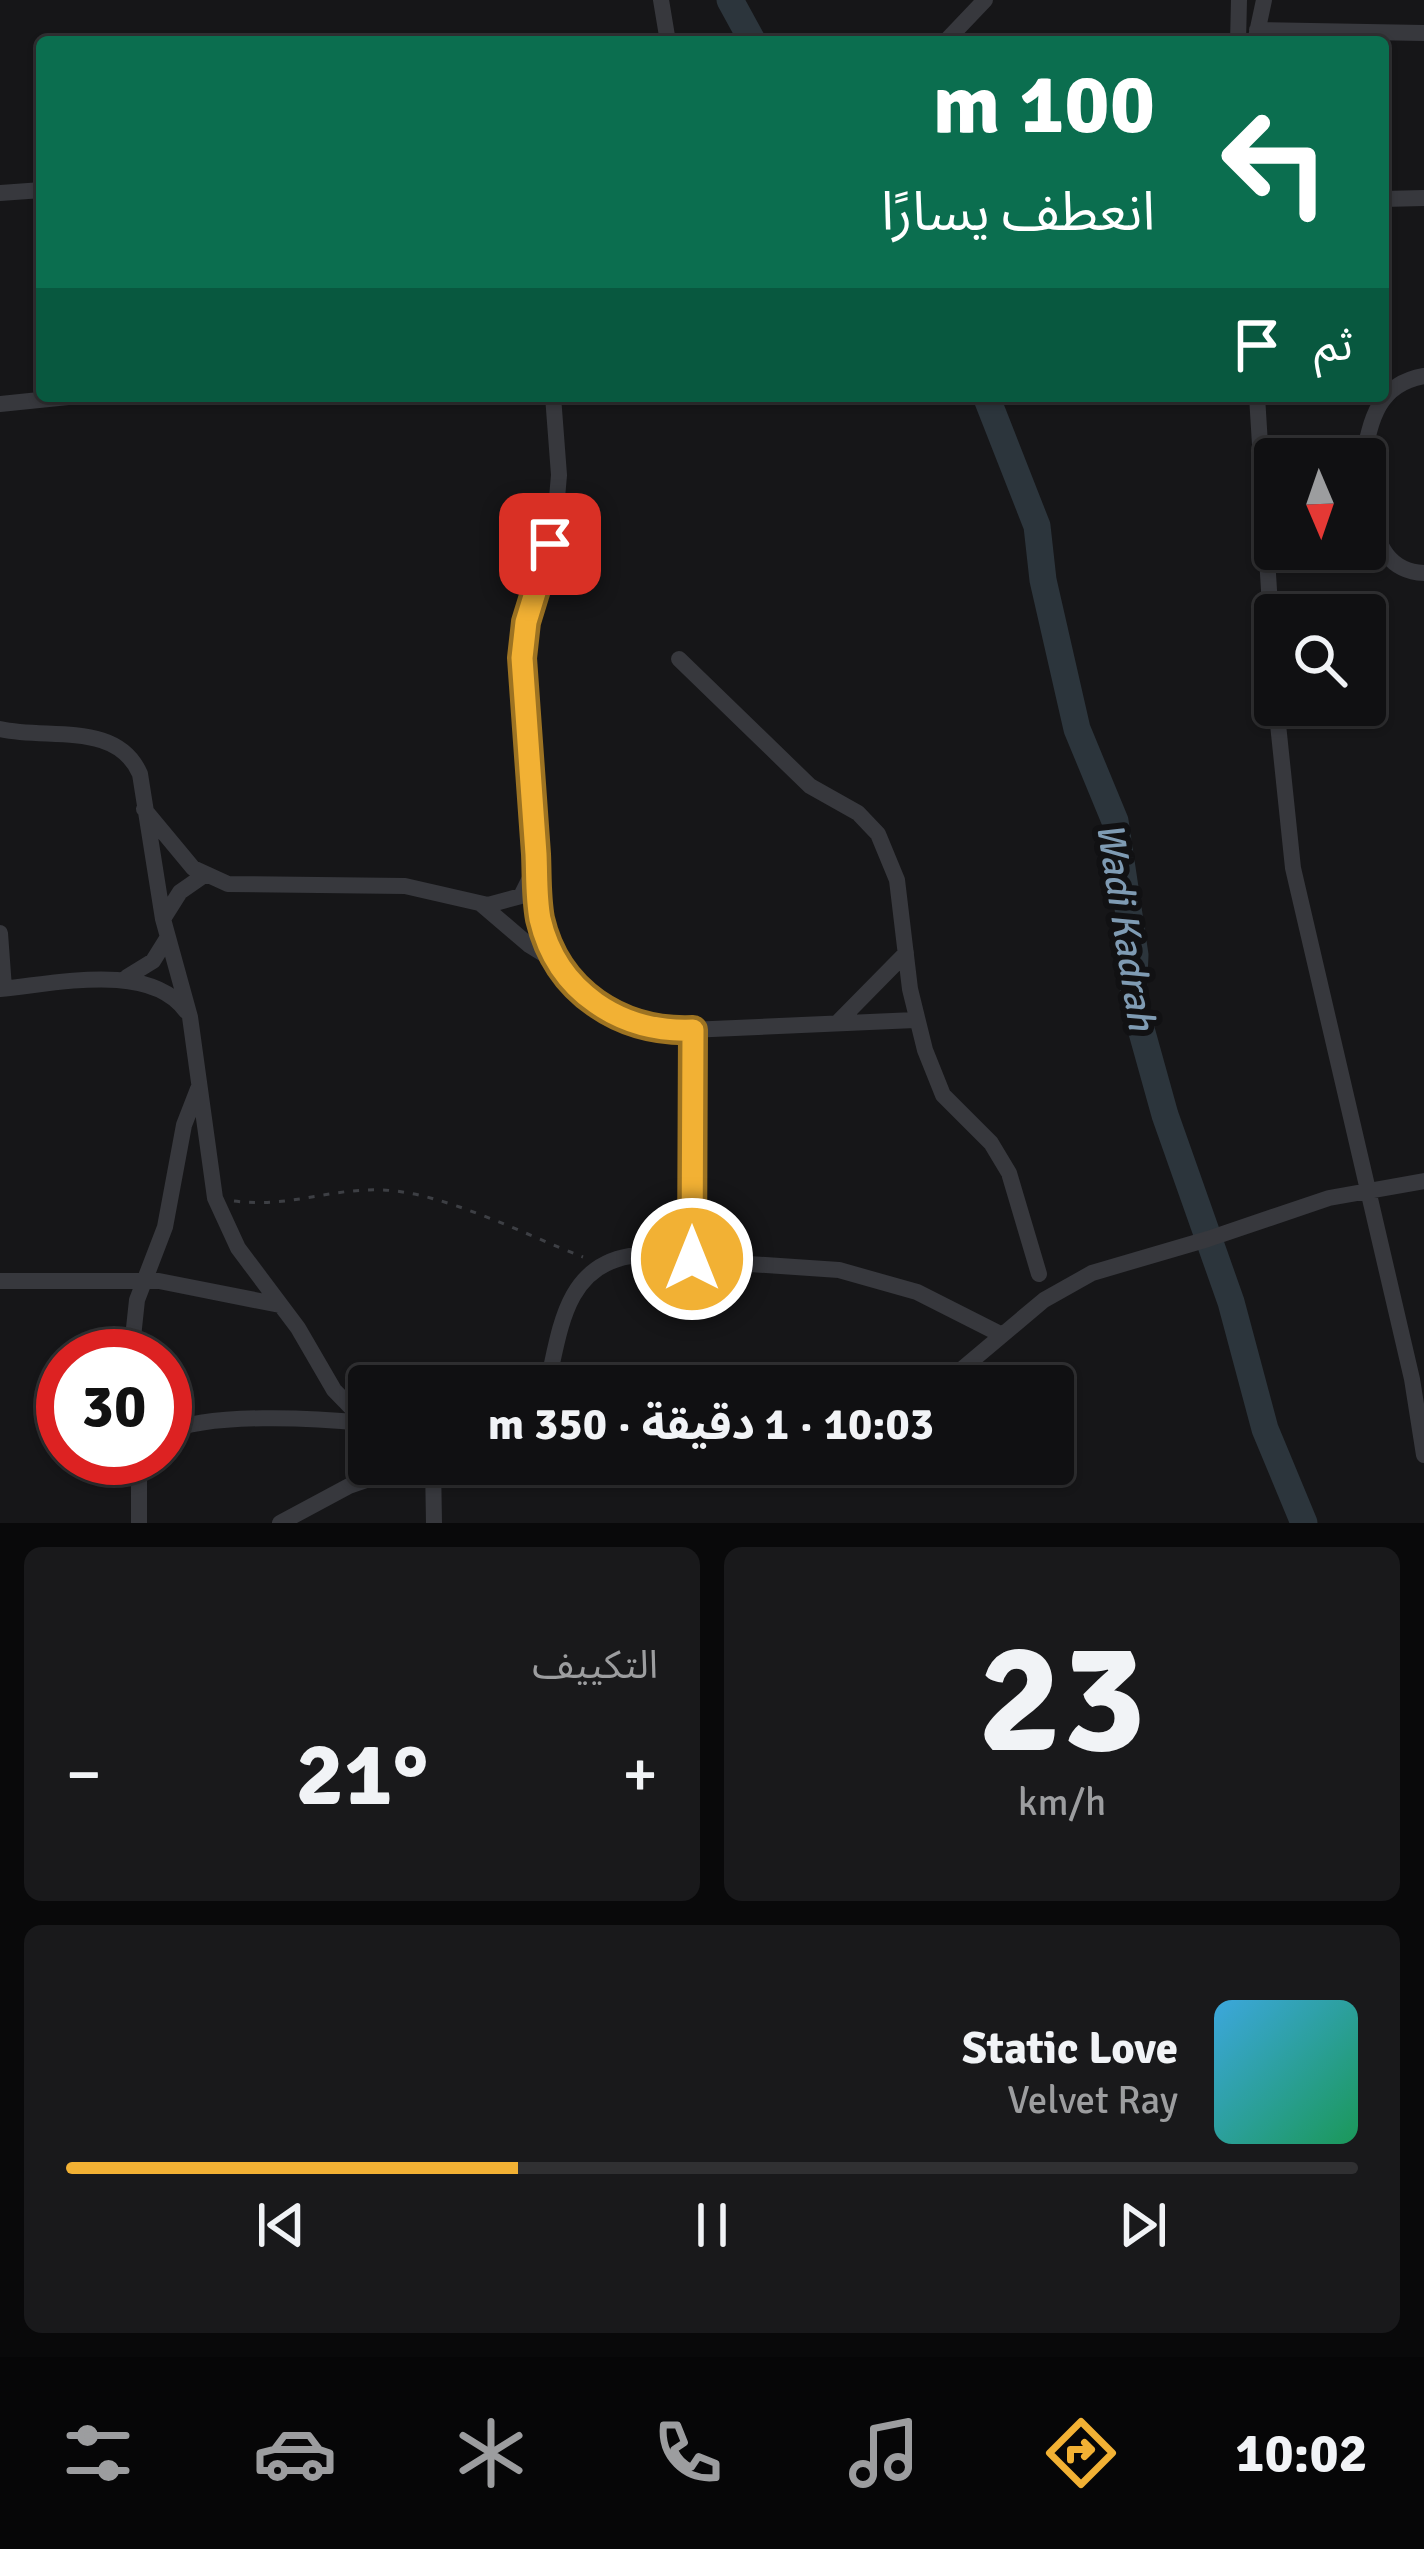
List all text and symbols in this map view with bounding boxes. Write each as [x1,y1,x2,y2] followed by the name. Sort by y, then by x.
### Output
[933,53,1155,157] text: 100 m
[1197,84,1353,240] icon: left
[881,179,1155,246] text: انعطف يسارًا
[1224,312,1290,378] icon: arrive
[1314,318,1353,373] text: ثم
[1254,438,1386,570] north arrow
[1254,438,1386,726] map controls
[499,493,601,595] pin
[517,511,583,577] icon: arrive
[1254,594,1386,726] button: search
[1086,819,1166,1035] water label: Wadi Kadrah
[629,1196,755,1322] position arrow
[36,1329,192,1485] speed limit sign: 30
[488,1397,934,1452] text: 10:03 · 1 دقيقة · 350 m
[978,1603,1146,1796] text: 23
[532,1641,658,1689] text: التكييف
[295,1719,429,1830] text: 21°
[66,1734,102,1815] text: −
[622,1734,658,1815] text: +
[1018,1778,1106,1826] text: km/h
[962,2021,1178,2076] text: Static Love
[1007,2076,1178,2124] text: Velvet Ray
[248,2192,314,2258] icon: previous
[679,2192,745,2258] icon: pause
[1110,2192,1176,2258] icon: next
[56,2411,140,2495] icon: filters
[253,2411,337,2495] icon: car
[449,2411,533,2495] icon: climate
[646,2411,730,2495] icon: phone
[842,2411,926,2495] icon: music
[1039,2411,1123,2495] icon: directions
[1235,2420,1368,2487] text: 10:02

